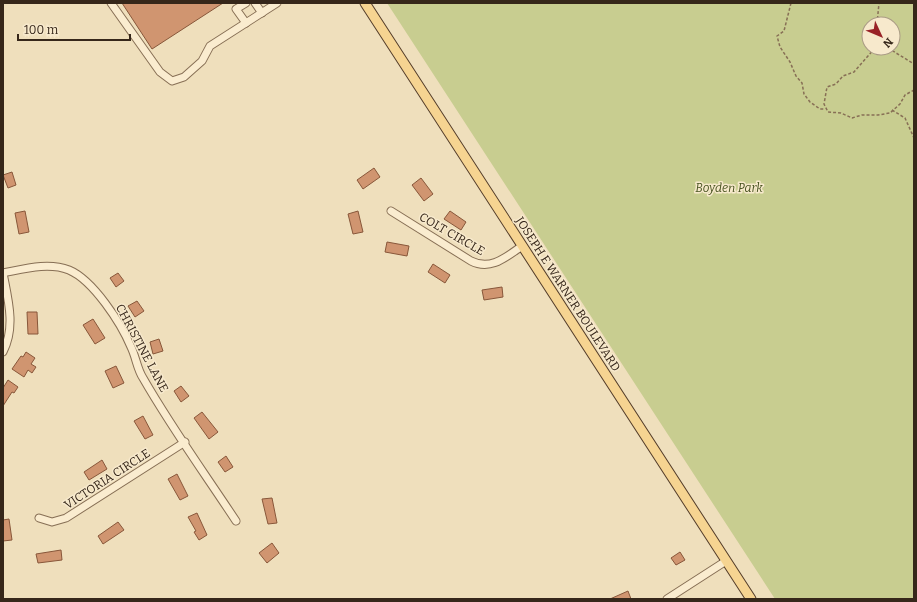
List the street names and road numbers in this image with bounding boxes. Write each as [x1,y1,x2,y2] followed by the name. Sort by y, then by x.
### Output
[417,210,487,258] street label: COLT CIRCLE
[512,213,623,374] street label: JOSEPH E WARNER BOULEVARD
[113,301,171,395] street label: CHRISTINE LANE
[61,446,153,512] street label: VICTORIA CIRCLE

